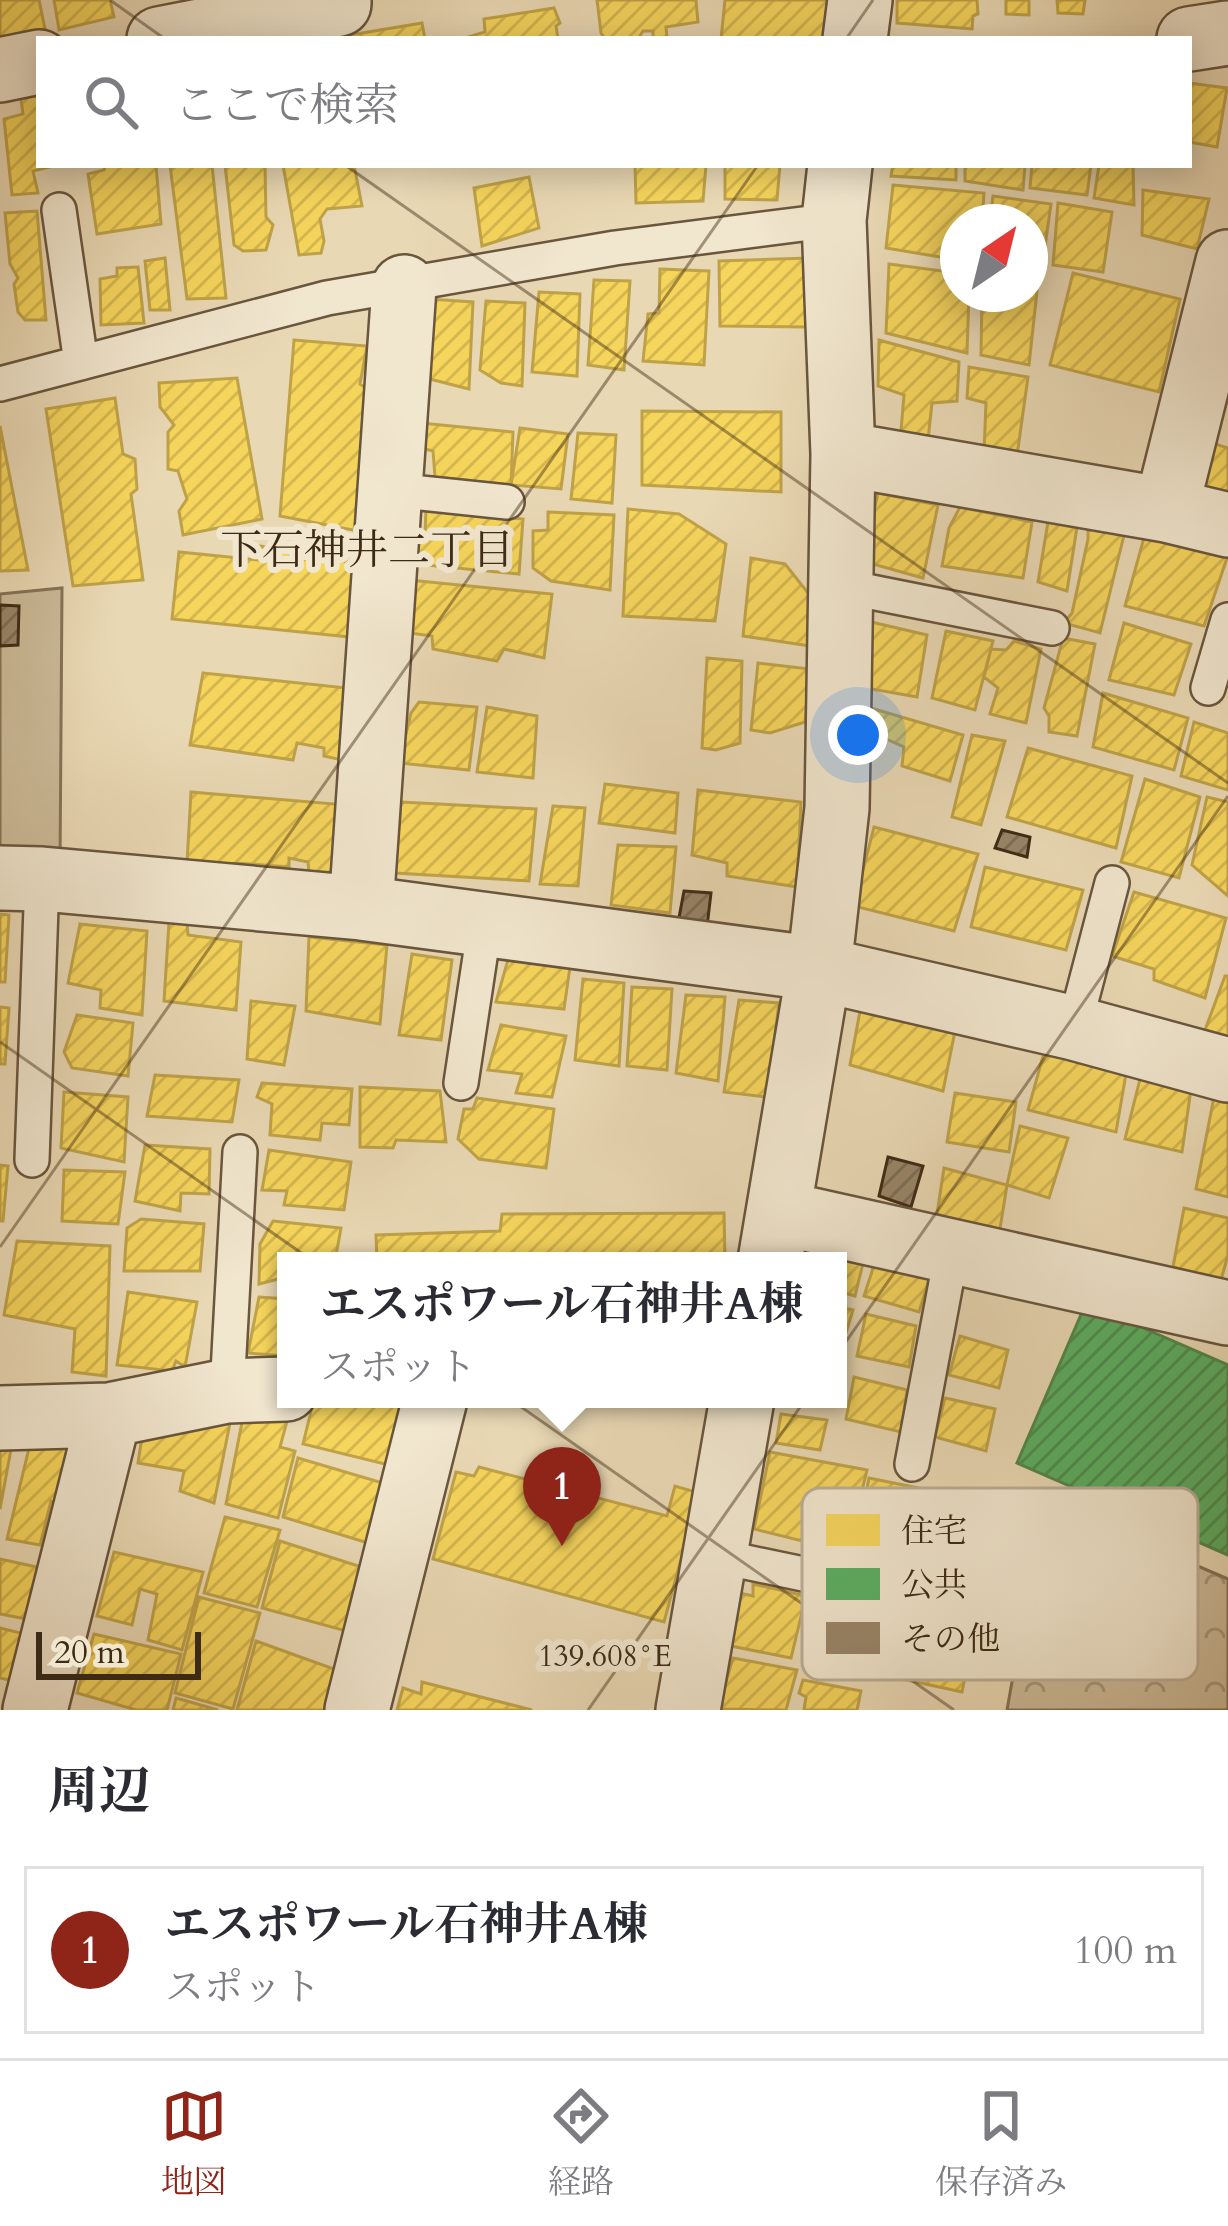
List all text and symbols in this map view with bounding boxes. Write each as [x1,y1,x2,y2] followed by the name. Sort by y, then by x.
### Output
[36,36,1192,168] search box
[78,69,144,135] icon: search
[174,75,399,136] text: ここで検索
[940,204,1048,312] north arrow
[220,522,514,579] district label: 下石神井二丁目
[828,705,888,765] your location
[277,1252,847,1408] popup
[321,1274,803,1335] text: エスポワール石神井A棟
[321,1341,477,1394] text: スポット
[523,1447,601,1546] pin: 1
[802,1488,1198,1680] legend
[901,1509,967,1554] text: 住宅
[901,1563,967,1608] text: 公共
[901,1617,1000,1662] text: その他
[36,1626,201,1679] scale bar
[54,1630,125,1675] text: 20 m
[538,1636,672,1677] text: 139.608°E
[48,1757,150,1827] text: 周辺
[165,1894,648,1955] text: エスポワール石神井A棟
[80,1924,100,1977] text: 1
[1074,1924,1177,1977] text: 100 m
[165,1961,321,2014] text: スポット
[161,2083,227,2205] tab: 地図
[548,2083,614,2205] tab: 経路
[935,2083,1067,2205] tab: 保存済み

